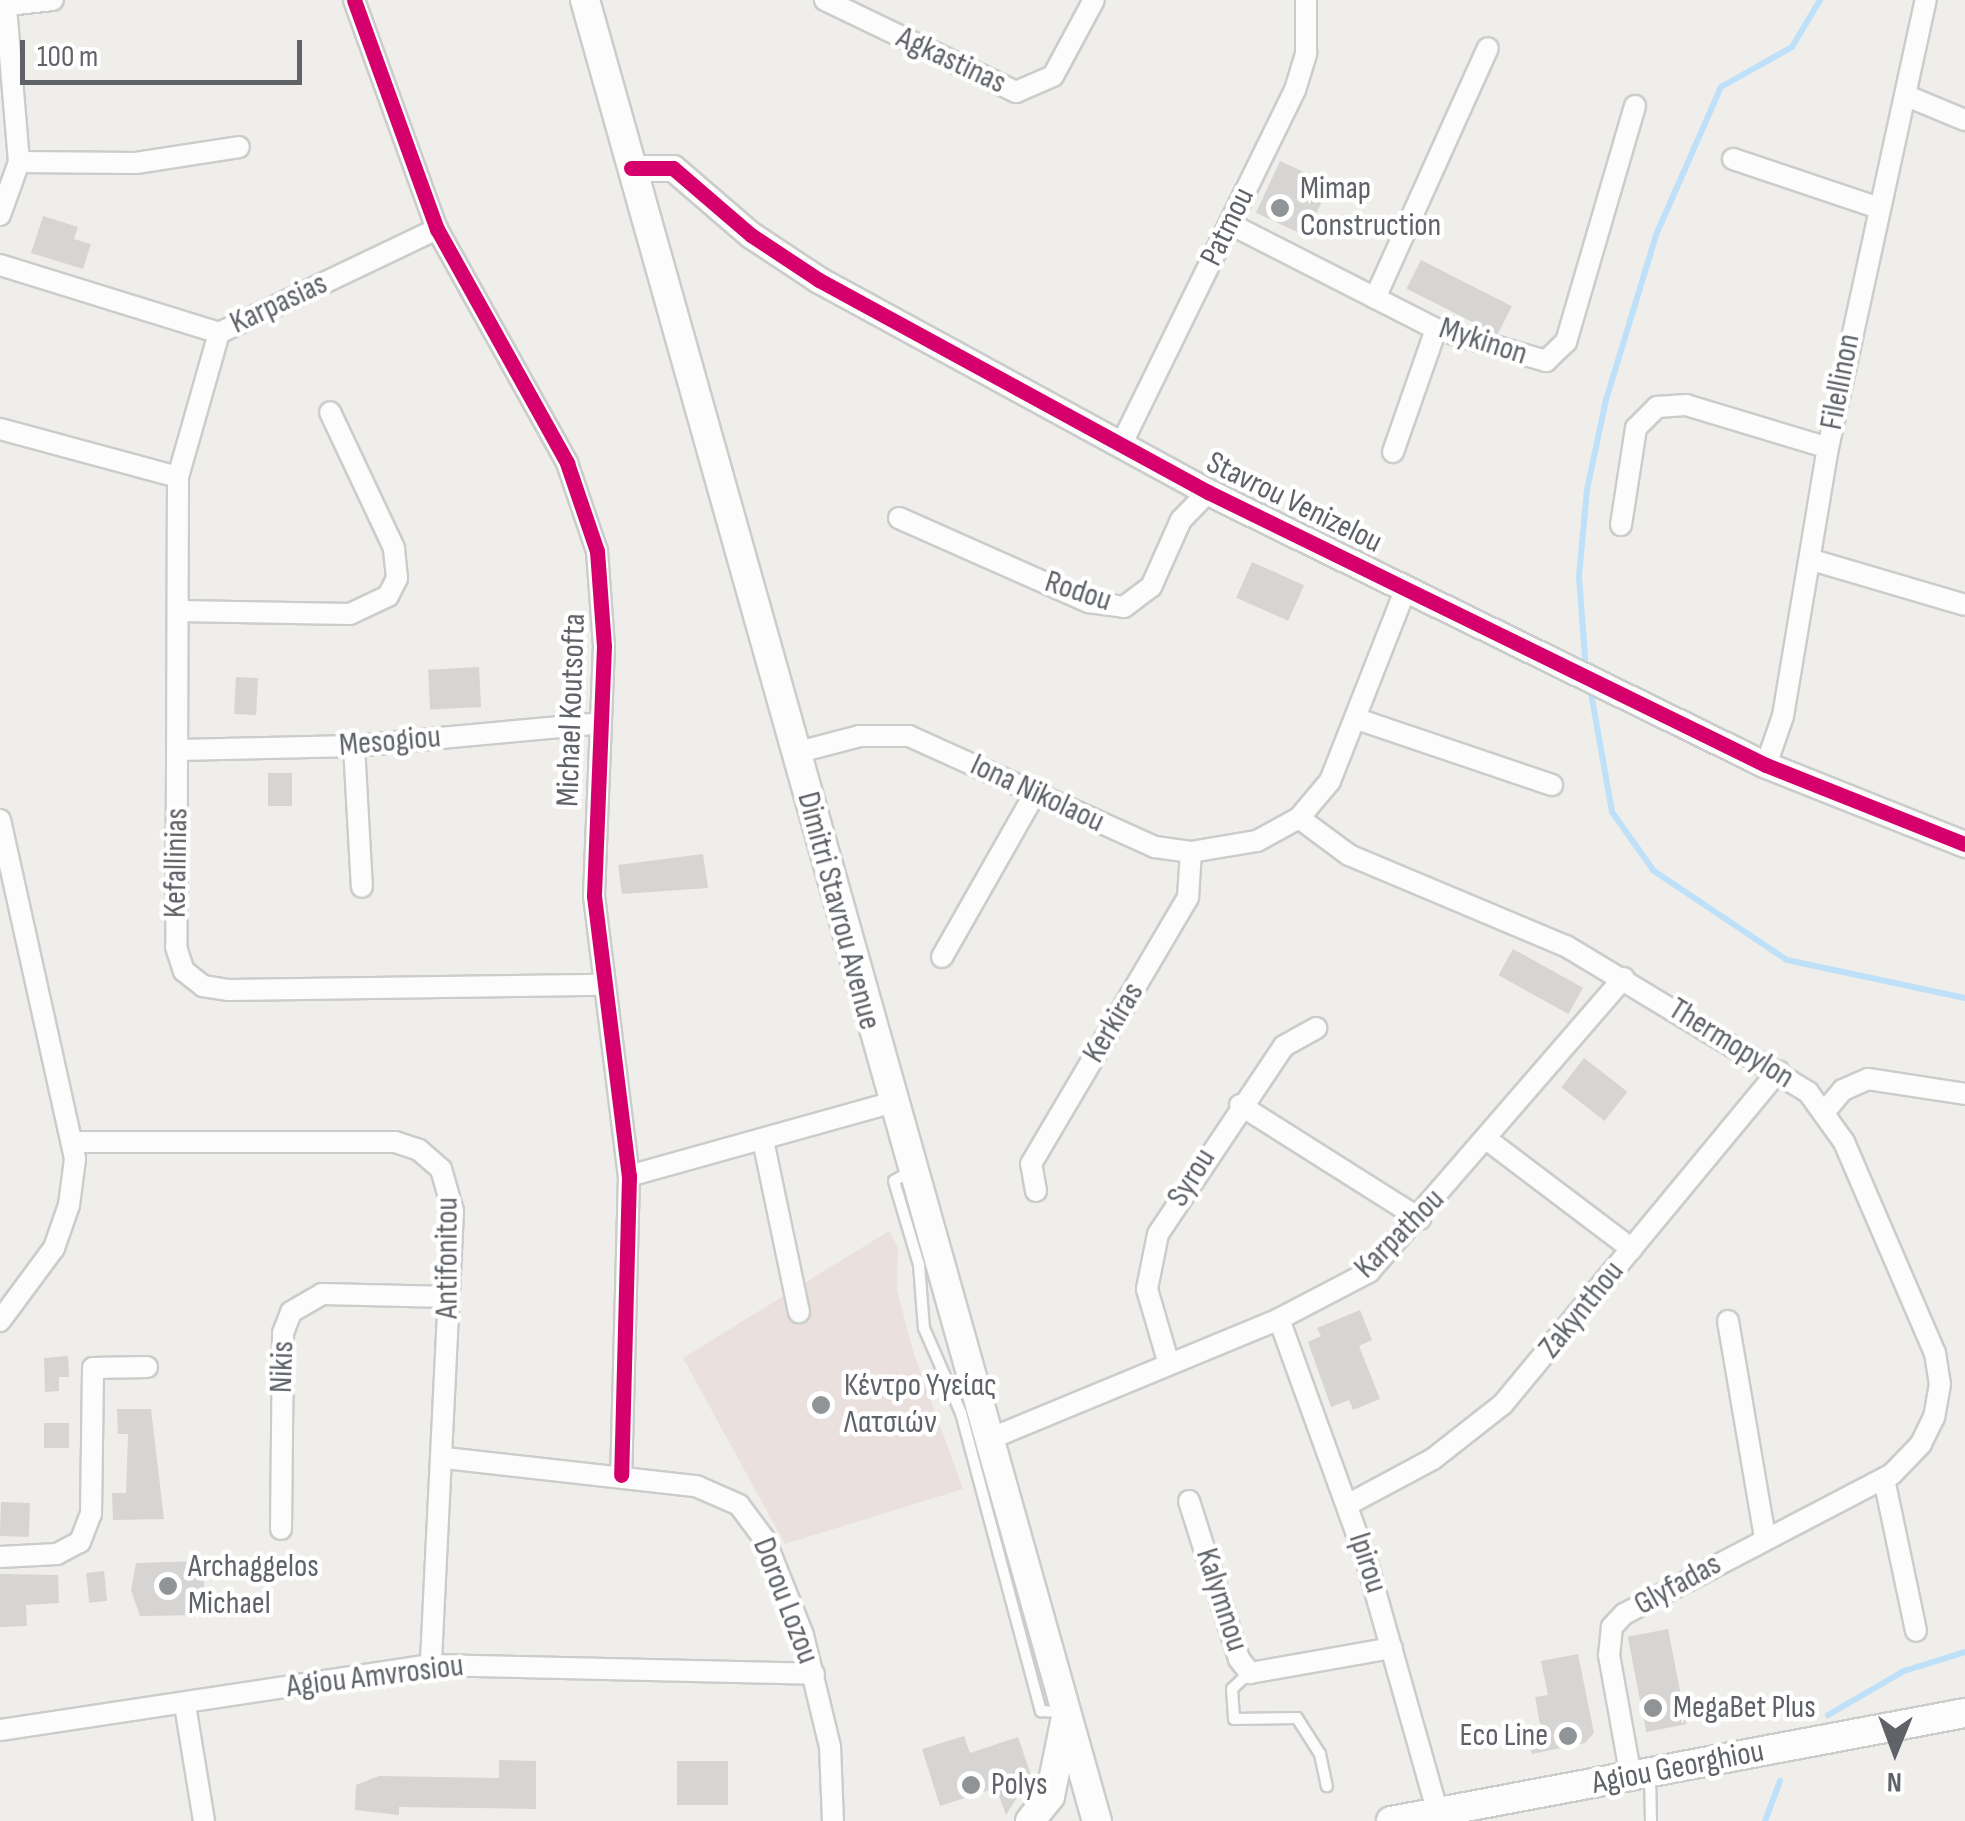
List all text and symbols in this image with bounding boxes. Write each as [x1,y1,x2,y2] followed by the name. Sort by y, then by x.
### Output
[890,19,1012,103] street label: Agkastinas
[25,20,308,82] scale bar
[37,39,98,75] text: 100 m
[1300,171,1441,246] place label: Mimap Construction
[1193,182,1263,272] street label: Patmou
[1269,197,1291,219] marker: Mimap Construction
[224,265,334,343] street label: Karpasias
[1434,310,1532,374] street label: Mykinon
[1813,331,1869,433] street label: Filellinon
[1200,444,1388,562] street label: Stavrou Venizelou
[1040,563,1116,621] street label: Rodou
[549,613,595,807] street label: Michael Koutsofta
[338,718,442,766] street label: Mesogiou
[964,746,1110,842] street label: Iona Nikolaou
[788,788,888,1034] street label: Dimitri Stavrou Avenue
[157,808,197,918] street label: Kefallinias
[1075,976,1153,1070] street label: Kerkiras
[1661,990,1801,1098] street label: Thermopylon
[1159,1142,1225,1214] street label: Syrou
[1347,1181,1453,1287] street label: Karpathou
[429,1197,467,1319] street label: Antifonitou
[1531,1254,1633,1366] street label: Zakynthou
[263,1340,303,1394] street label: Nikis
[844,1368,997,1443] place label: Κέντρο Υγείας Λατσιών
[808,1392,834,1418] marker: Κέντρο Υγείας Λατσιών
[1339,1528,1395,1598] street label: Ipirou
[743,1533,827,1669] street label: Dorou Lozou
[1186,1544,1256,1656] street label: Kalymnou
[1628,1546,1728,1624] street label: Glyfadas
[188,1549,319,1624] place label: Archaggelos Michael
[157,1575,179,1597] marker: Archaggelos Michael
[284,1647,466,1707] street label: Agiou Amvrosiou
[1673,1689,1816,1727] place label: MegaBet Plus
[1642,1697,1664,1719] marker: MegaBet Plus
[1845,1701,1945,1801] north arrow
[1460,1717,1548,1755] place label: Eco Line
[1557,1725,1579,1747] marker: Eco Line
[1589,1733,1767,1803] street label: Agiou Georghiou
[1887,1765,1902,1798] text: N
[991,1766,1048,1804] place label: Polys
[960,1774,982,1796] marker: Polys

